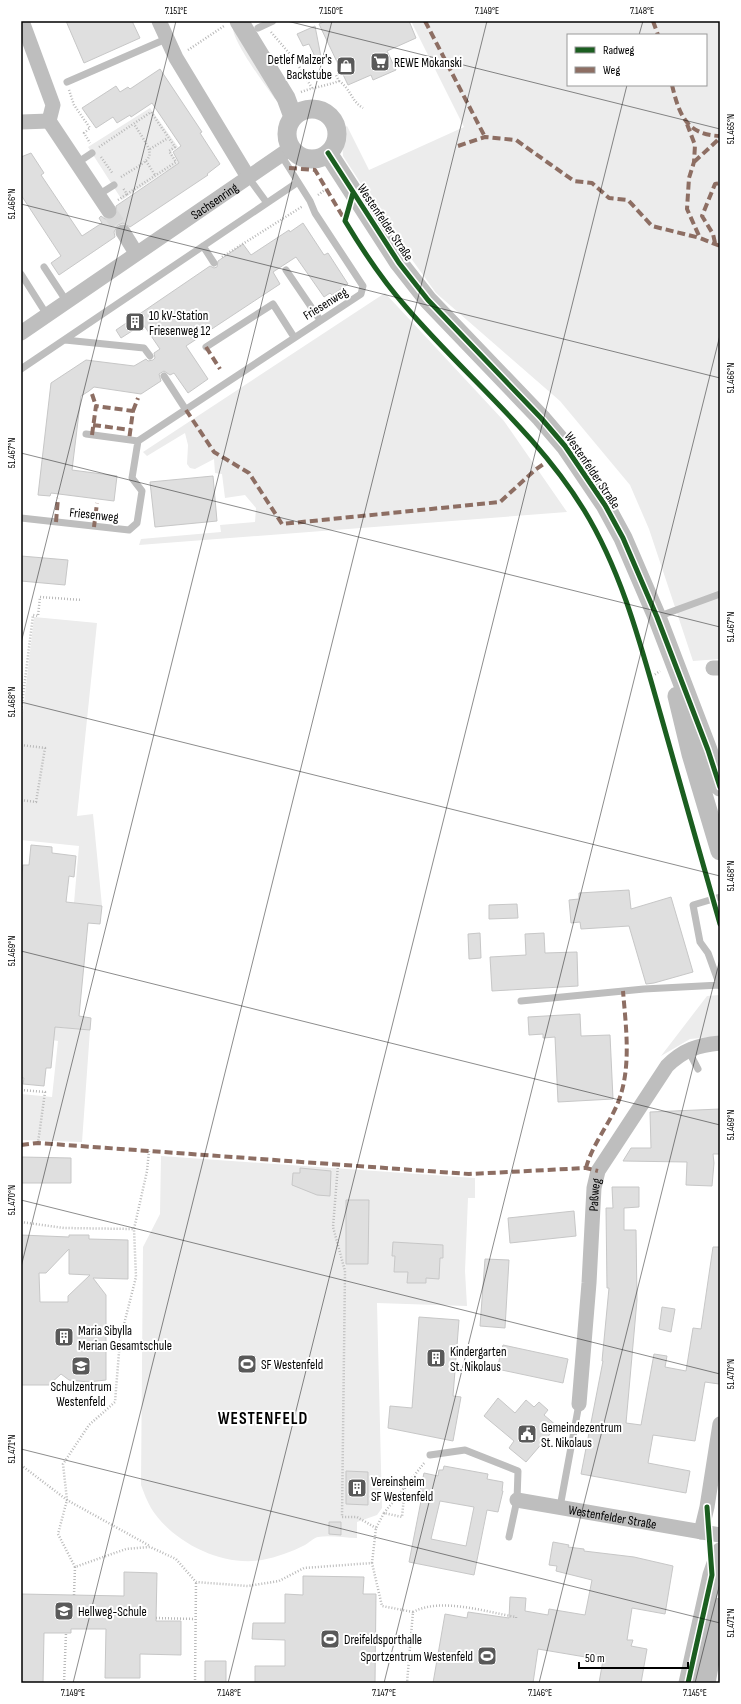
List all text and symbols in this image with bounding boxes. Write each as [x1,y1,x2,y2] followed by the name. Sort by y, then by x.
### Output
[165,5,187,17] text: 7.151°E
[319,5,343,17] text: 7.150°E
[475,5,499,17] text: 7.149°E
[630,5,654,17] text: 7.148°E
[567,34,707,86] legend
[603,43,635,58] text: Radweg
[369,51,391,73] supermarket icon: REWE Mokanski
[268,52,332,83] place label: Detlef Malzer's Backstube
[335,55,357,77] shop icon: Detlef Malzer's Backstube
[394,55,462,71] place label: REWE Mokanski
[603,63,620,78] text: Weg
[725,114,737,144] text: 51.465°N
[188,180,241,223] street label: Sachsenring
[354,181,417,264] street label: Westenfelder Straße
[6,189,18,219] text: 51.466°N
[300,284,351,324] street label: Friesenweg
[149,308,211,339] place label: 10 kV-Station Friesenweg 12
[124,311,146,333] building icon: 10 kV-Station Friesenweg 12
[725,363,737,393] text: 51.466°N
[561,429,624,512] street label: Westenfelder Straße
[6,438,18,468] text: 51.467°N
[68,504,119,526] street label: Friesenweg
[725,612,737,642] text: 51.467°N
[6,687,18,717] text: 51.468°N
[725,861,737,891] text: 51.468°N
[6,936,18,966] text: 51.469°N
[725,1110,737,1140] text: 51.469°N
[586,1177,605,1212] street label: Paßweg
[6,1185,18,1215] text: 51.470°N
[78,1323,172,1354] place label: Maria Sibylla Merian Gesamtschule
[53,1326,75,1348] building icon: Maria Sibylla Merian Gesamtschule
[450,1344,507,1375] place label: Kindergarten St. Nikolaus
[425,1347,447,1369] building icon: Kindergarten St. Nikolaus
[236,1353,258,1375] sports icon: SF Westenfeld
[70,1355,92,1377] school or university icon: Schulzentrum Westenfeld
[261,1357,323,1373] place label: SF Westenfeld
[725,1359,737,1389] text: 51.470°N
[50,1379,112,1410] place label: Schulzentrum Westenfeld
[218,1409,308,1429] district label: WESTENFELD
[541,1420,622,1451] place label: Gemeindezentrum St. Nikolaus
[516,1423,538,1445] public building icon: Gemeindezentrum St. Nikolaus
[6,1435,18,1463] text: 51.471°N
[371,1474,433,1505] place label: Vereinsheim SF Westenfeld
[346,1477,368,1499] building icon: Vereinsheim SF Westenfeld
[567,1502,658,1533] street label: Westenfelder Straße
[53,1600,75,1622] school or university icon: Hellweg-Schule
[78,1604,147,1620] place label: Hellweg-Schule
[725,1609,737,1637] text: 51.471°N
[319,1628,341,1650] sports icon: Dreifeldsporthalle
[344,1632,422,1648] place label: Dreifeldsporthalle
[579,1644,688,1670] scale bar
[476,1645,498,1667] sports icon: Sportzentrum Westenfeld
[360,1649,473,1665] place label: Sportzentrum Westenfeld
[585,1651,605,1666] text: 50 m
[61,1687,85,1699] text: 7.149°E
[217,1687,241,1699] text: 7.148°E
[372,1687,396,1699] text: 7.147°E
[528,1687,552,1699] text: 7.146°E
[683,1687,707,1699] text: 7.145°E

